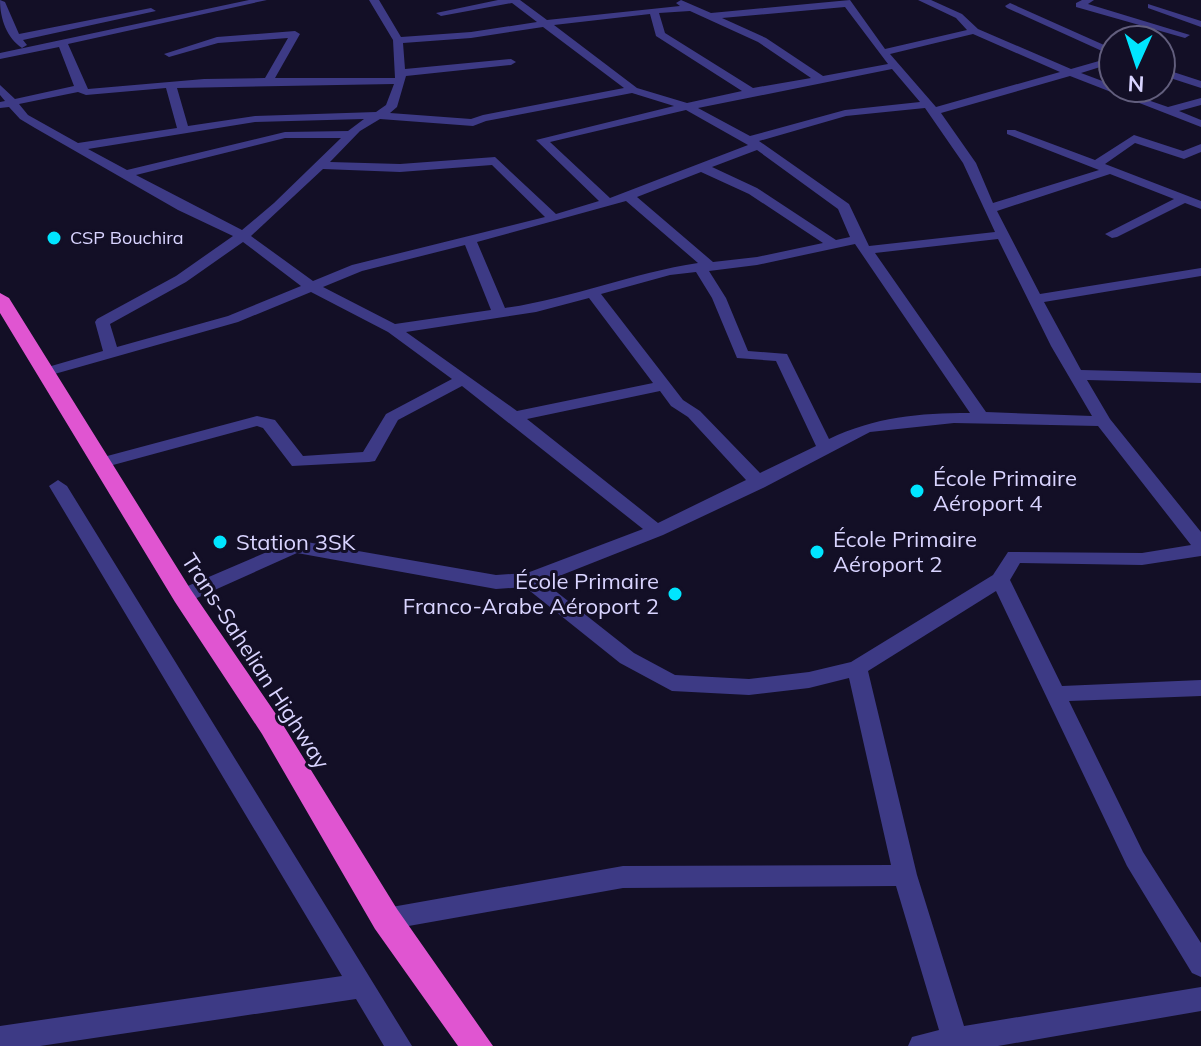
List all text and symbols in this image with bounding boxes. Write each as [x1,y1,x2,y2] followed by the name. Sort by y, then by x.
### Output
[1097,24,1177,104] north arrow
[1127,70,1145,98] text: N
[70,226,184,249] place label: CSP Bouchira
[45,229,63,247] marker: CSP Bouchira
[933,464,1077,517] place label: École Primaire Aéroport 4
[908,482,926,500] marker: École Primaire Aéroport 4
[833,525,977,578] place label: École Primaire Aéroport 2
[236,528,357,556] place label: Station 3SK
[211,533,229,551] marker: Station 3SK
[808,543,826,561] marker: École Primaire Aéroport 2
[176,548,336,774] street label: Trans-Sahelian Highway
[403,567,659,620] place label: École Primaire Franco-Arabe Aéroport 2
[666,585,684,603] marker: École Primaire Franco-Arabe Aéroport 2

